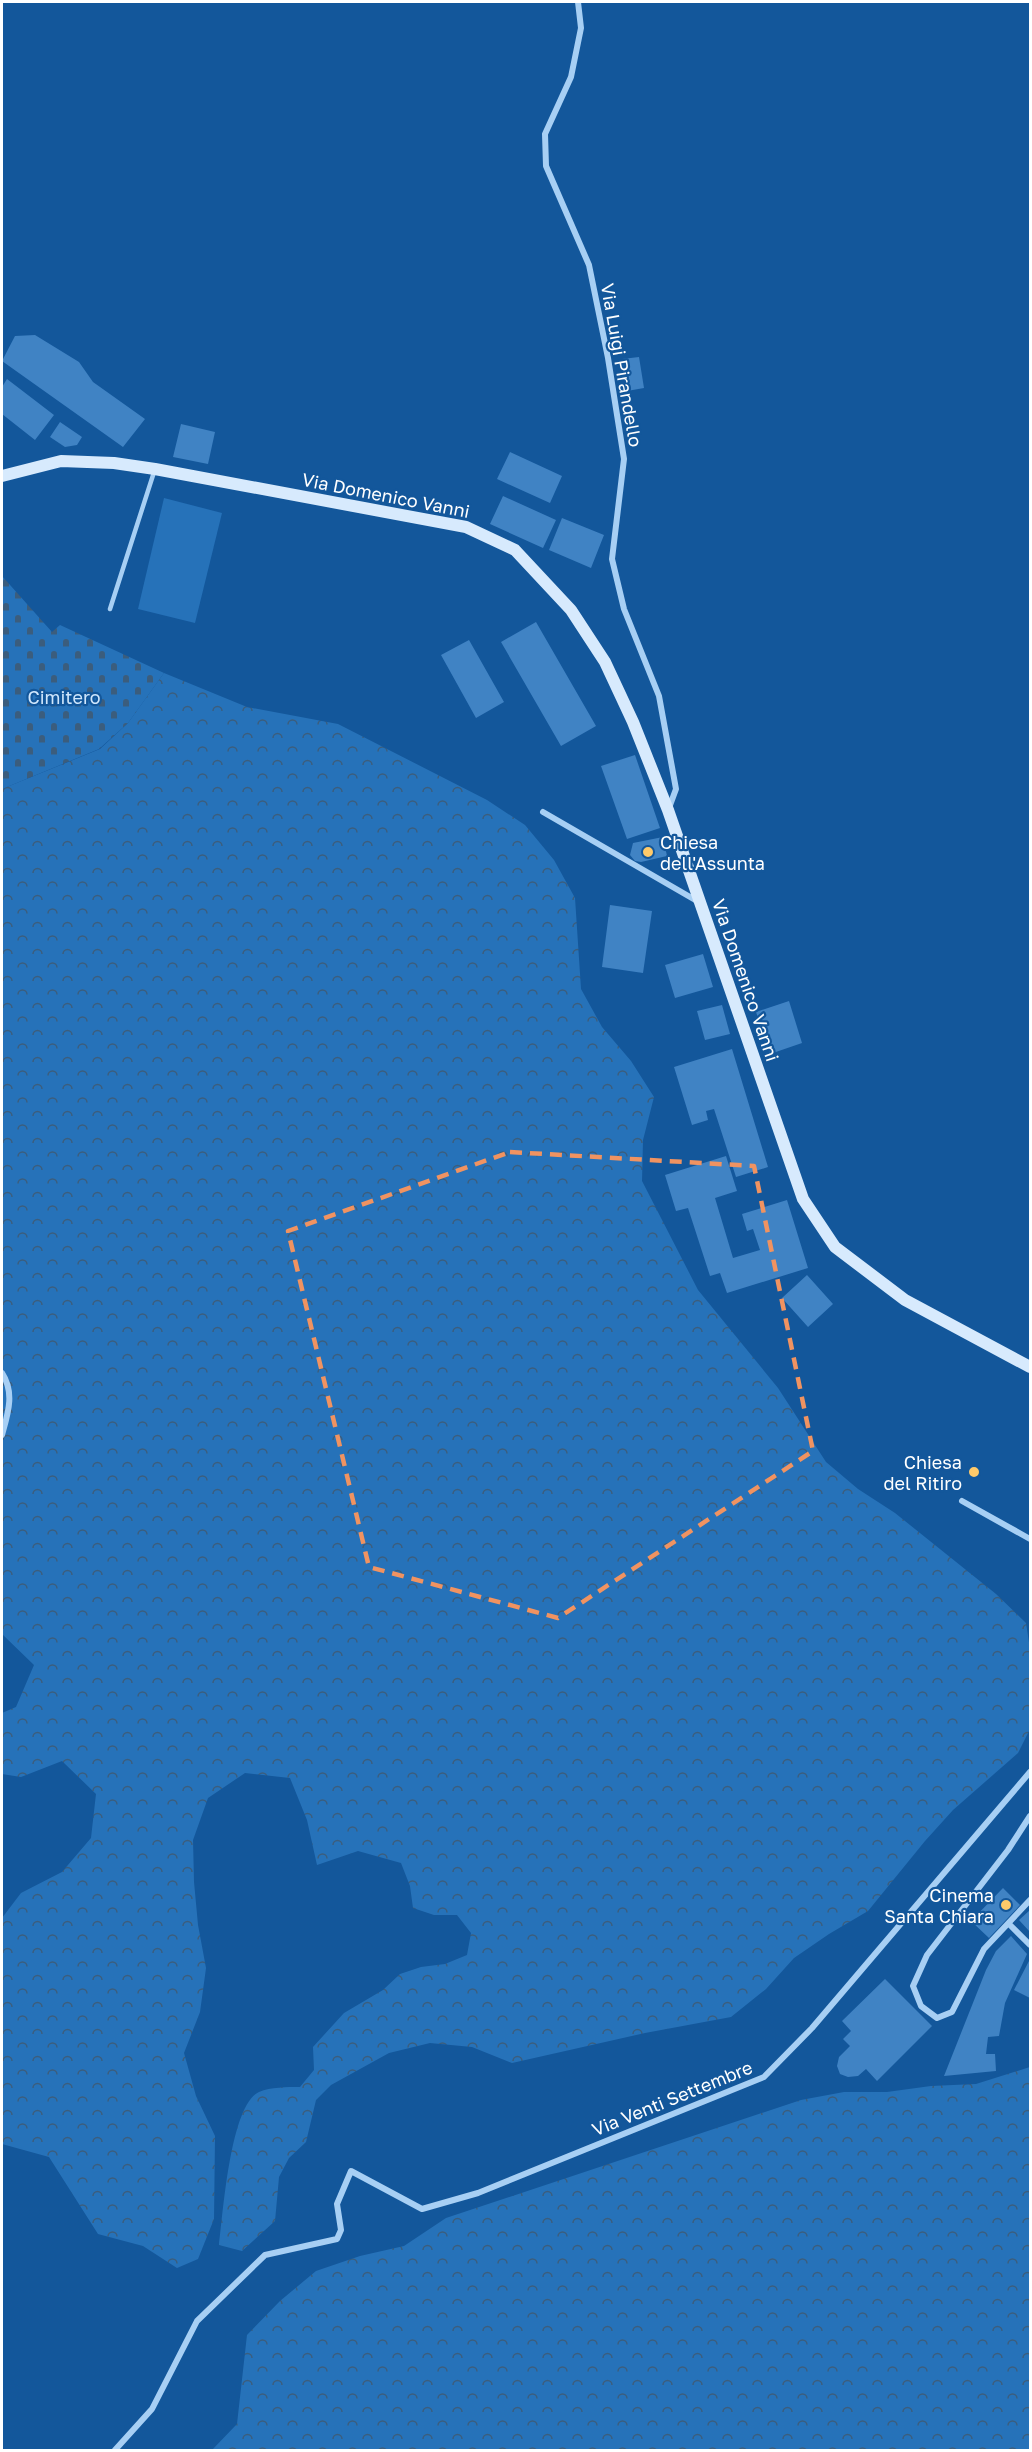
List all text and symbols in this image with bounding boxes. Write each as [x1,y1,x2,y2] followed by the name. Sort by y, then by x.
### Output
[597,281,647,449] street label: Via Luigi Pirandello
[300,468,472,522] street label: Via Domenico Vanni
[27,686,101,708] park label: Cimitero
[660,831,765,874] place label: Chiesa dell'Assunta
[641,845,655,859] marker: Chiesa dell'Assunta
[708,896,784,1064] street label: Via Domenico Vanni
[884,1451,962,1494] place label: Chiesa del Ritiro
[967,1465,981,1479] marker: Chiesa del Ritiro
[884,1884,994,1927] place label: Cinema Santa Chiara
[999,1898,1013,1912] marker: Cinema Santa Chiara
[588,2056,756,2140] street label: Via Venti Settembre

